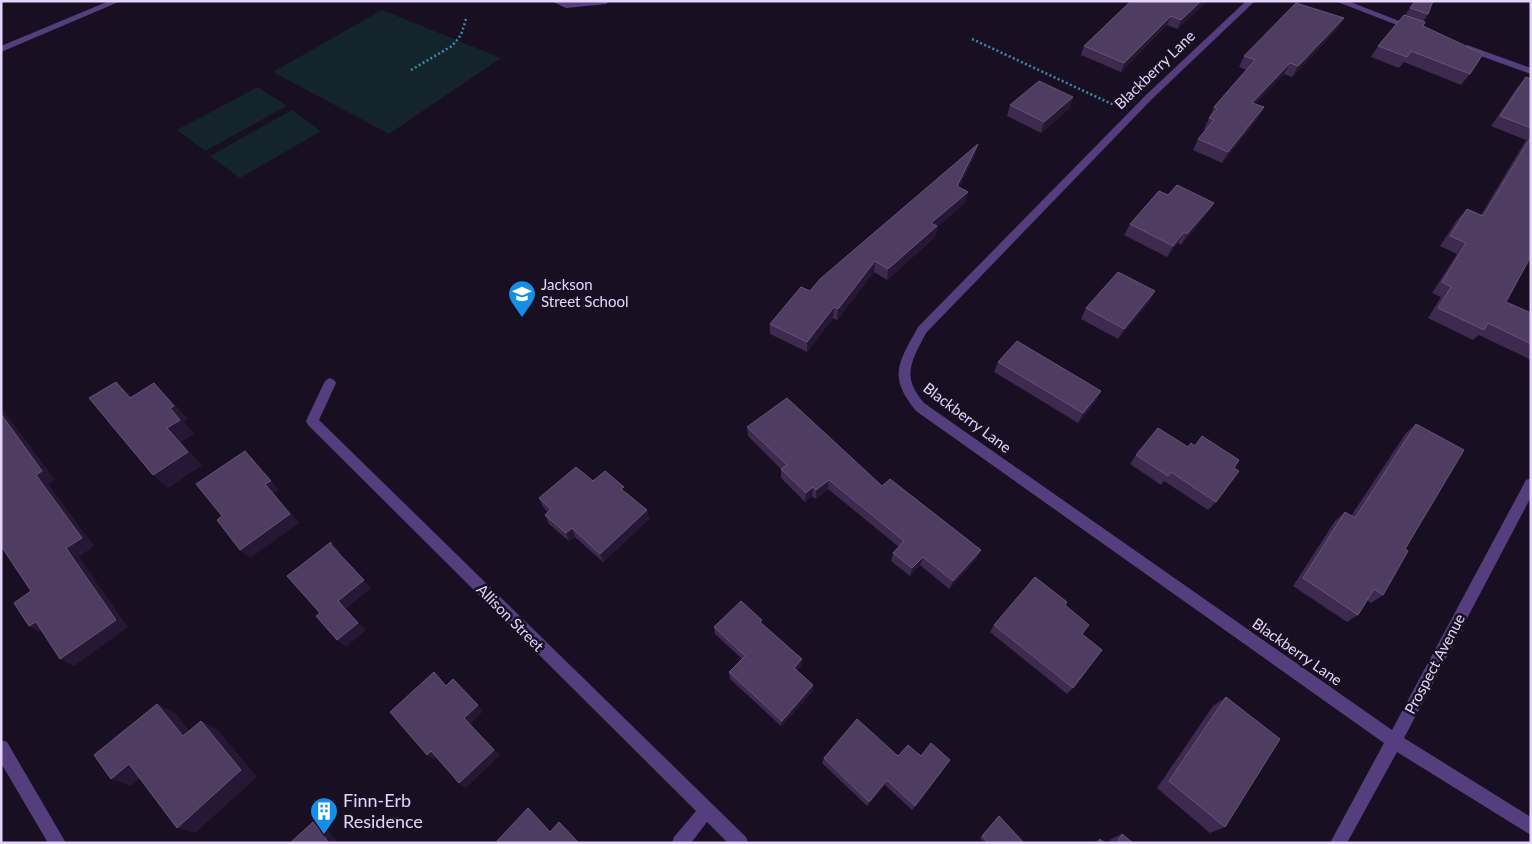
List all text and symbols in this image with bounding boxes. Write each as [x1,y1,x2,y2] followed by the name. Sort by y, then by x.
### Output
[1110,26,1198,112] street label: Blackberry Lane
[541,275,629,310] place label: Jackson Street School
[507,279,537,318] school or university icon: Jackson Street School
[920,378,1015,456] street label: Blackberry Lane
[473,580,548,655] street label: Allison Street
[1400,610,1468,717] street label: Prospect Avenue
[1249,614,1346,689] street label: Blackberry Lane
[343,789,423,832] place label: Finn-Erb Residence
[309,796,339,835] building icon: Finn-Erb Residence

